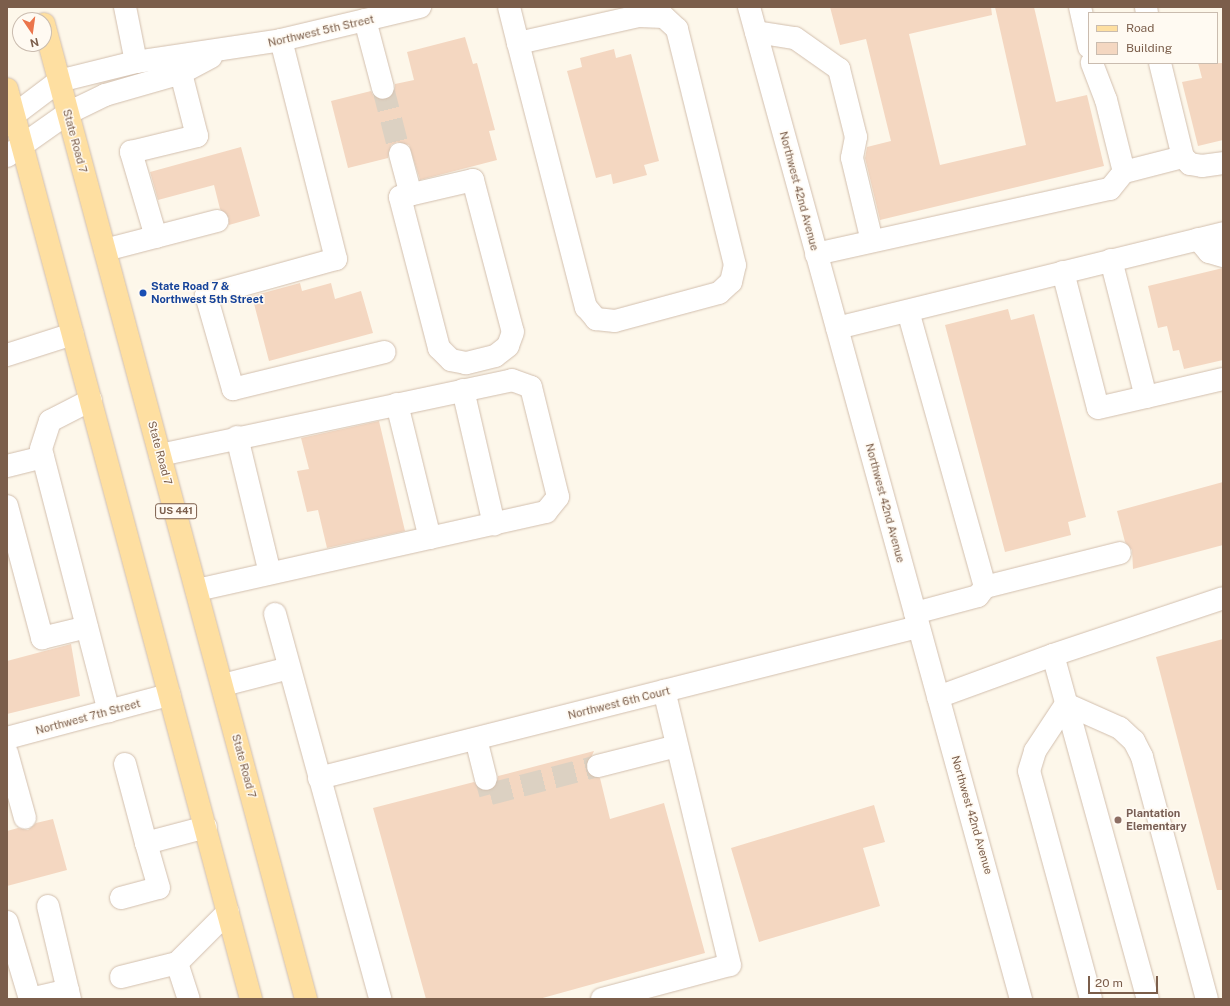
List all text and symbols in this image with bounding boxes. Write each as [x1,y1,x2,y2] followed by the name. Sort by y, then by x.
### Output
[12,12,52,52] north arrow
[267,12,375,50] street label: Northwest 5th Street
[1088,12,1218,64] legend
[1126,21,1154,35] text: Road
[29,36,40,50] text: N
[1126,41,1172,55] text: Building
[60,108,90,174] street label: State Road 7
[777,130,821,252] street label: Northwest 42nd Avenue
[151,280,263,306] place label: State Road 7 & Northwest 5th Street
[138,288,148,298] marker: State Road 7 & Northwest 5th Street
[145,420,175,486] street label: State Road 7
[863,442,907,564] street label: Northwest 42nd Avenue
[155,503,197,519] road number: US 441
[567,684,671,722] street label: Northwest 6th Court
[34,697,142,737] street label: Northwest 7th Street
[229,733,259,799] street label: State Road 7
[949,754,995,876] street label: Northwest 42nd Avenue
[1126,807,1187,833] place label: Plantation Elementary
[1113,815,1123,825] marker: Plantation Elementary
[1090,968,1160,994] scale bar
[1095,976,1123,990] text: 20 m

